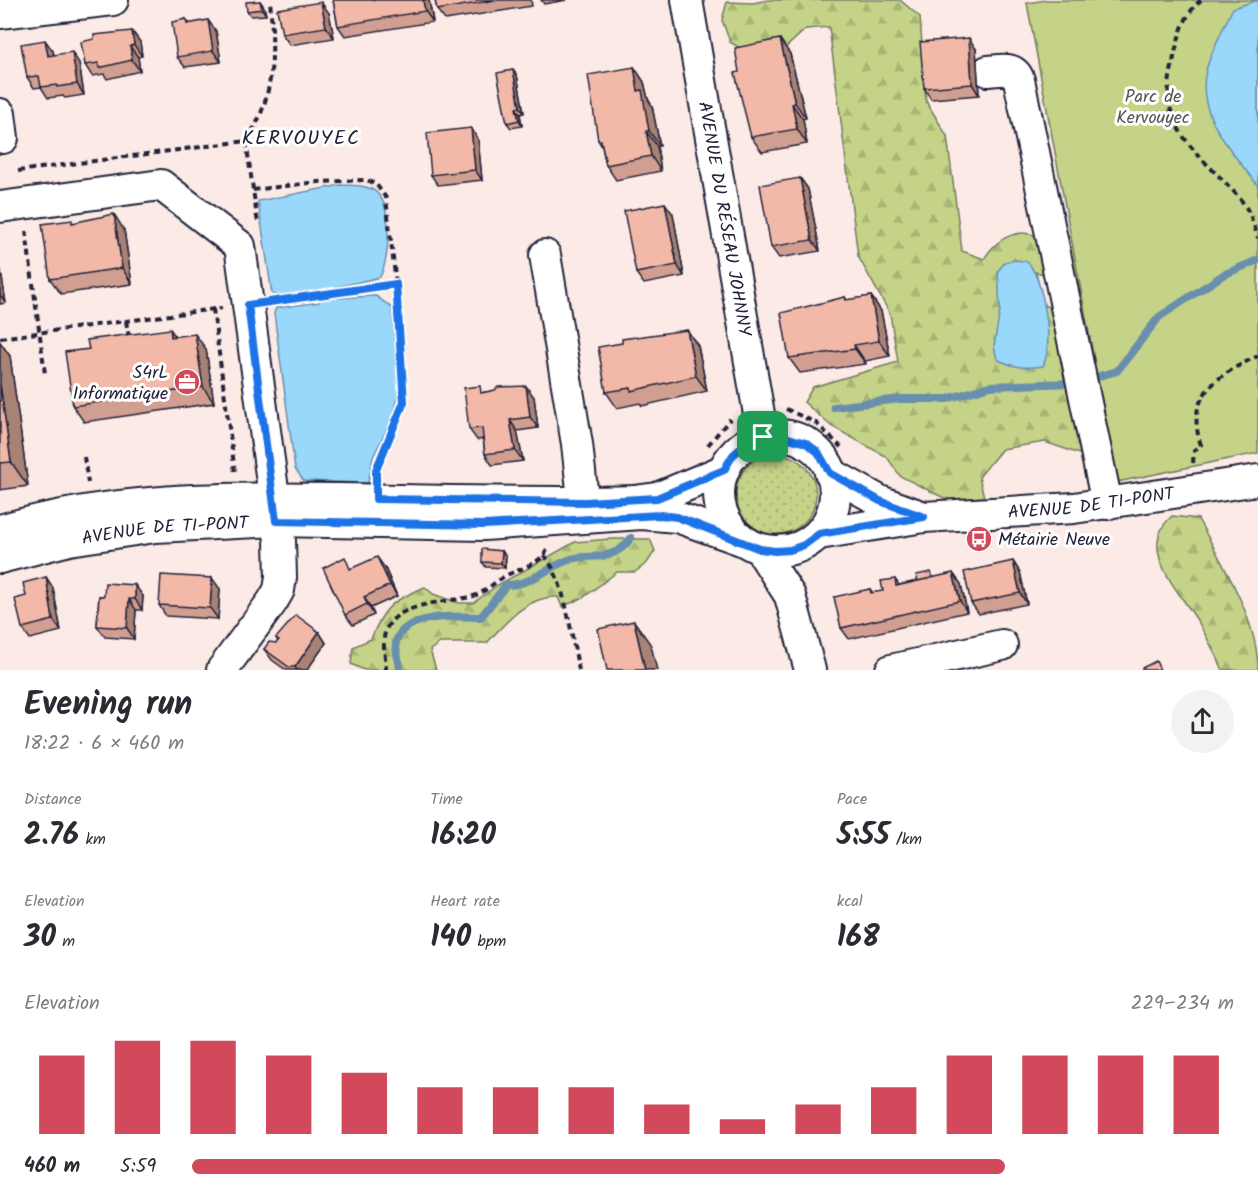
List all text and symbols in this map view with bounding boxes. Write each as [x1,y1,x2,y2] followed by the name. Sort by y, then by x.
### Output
[1116,83,1190,133] park label: Parc de Kervouyec
[689,99,758,339] street label: AVENUE DU RÉSEAU JOHNNY
[242,123,360,155] district label: KERVOUYEC
[73,359,168,409] place label: S4rL Informatique
[172,367,202,397] office icon: S4rL Informatique
[737,411,788,462] pin
[746,420,779,453] icon: arrive
[1007,480,1178,528] street label: AVENUE DE TI-PONT
[80,509,250,554] street label: AVENUE DE TI-PONT
[964,524,994,554] bus stop icon: Métairie Neuve
[998,526,1110,555] place label: Métairie Neuve
[24,679,192,732] text: Evening run
[1171,690,1234,753] button: share
[24,728,184,760] text: 18:22 · 6 × 460 m
[24,787,82,812] text: Distance
[430,787,463,812] text: Time
[837,787,867,812] text: Pace
[24,812,79,860] text: 2.76
[430,812,496,860] text: 16:20
[837,812,890,860] text: 5:55
[79,827,106,852] text: km
[890,827,922,852] text: /km
[24,889,85,914] text: Elevation
[430,889,500,914] text: Heart rate
[837,889,863,914] text: kcal
[24,914,56,962] text: 30
[430,914,471,962] text: 140
[837,914,880,962] text: 168
[56,929,75,954] text: m
[471,929,506,954] text: bpm
[24,988,100,1020] text: Elevation
[1131,988,1234,1020] text: 229–234 m
[24,1151,80,1183] text: 460 m
[120,1151,156,1183] text: 5:59

